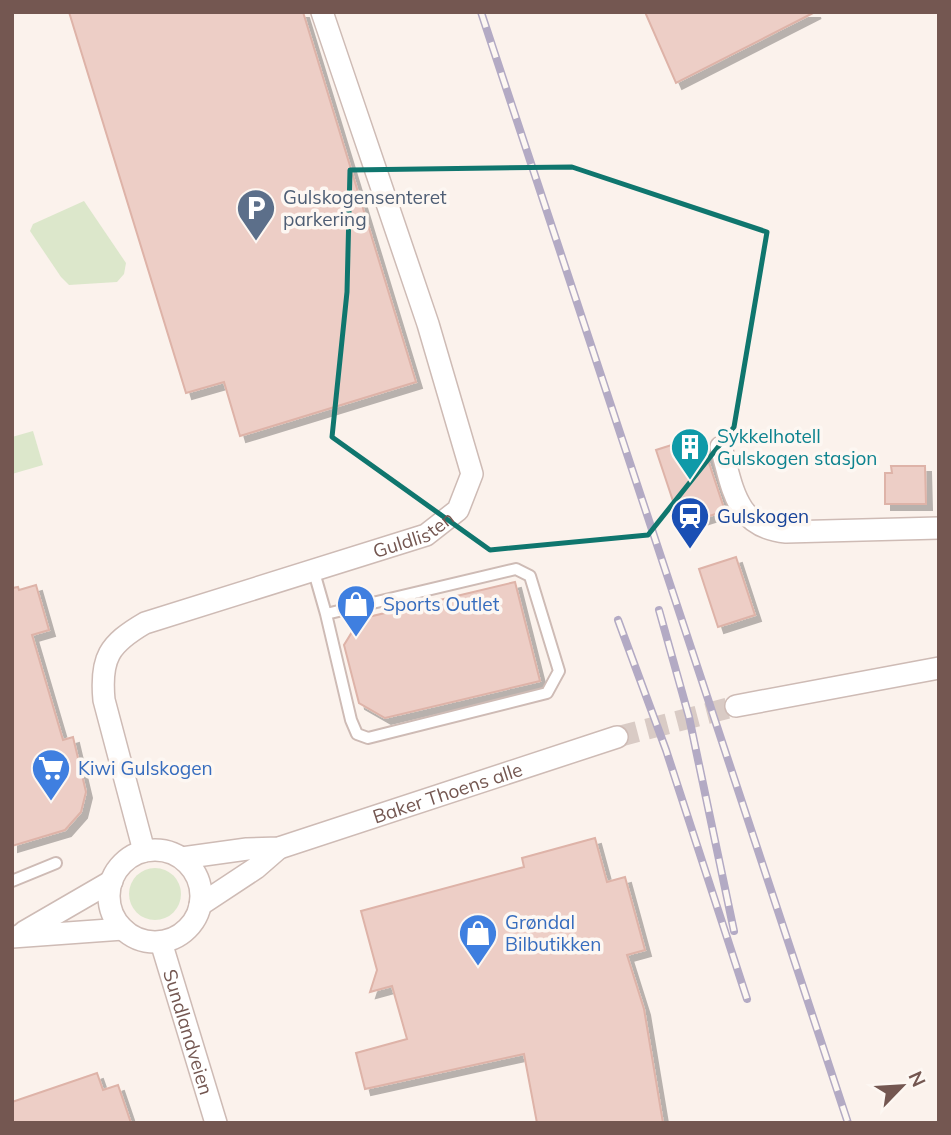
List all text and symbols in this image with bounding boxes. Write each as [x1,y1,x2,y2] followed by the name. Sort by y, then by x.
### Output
[283,185,447,231] place label: Gulskogensenteret parkering
[235,187,277,242] parking icon: Gulskogensenteret parkering
[717,424,877,470] place label: Sykkelhotell Gulskogen stasjon
[669,426,711,481] building icon: Sykkelhotell Gulskogen stasjon
[669,495,711,550] station icon: Gulskogen
[717,504,809,528] place label: Gulskogen
[370,506,459,563] street label: Guldlisten
[335,583,377,638] shop icon: Sports Outlet
[383,592,500,616] place label: Sports Outlet
[30,747,72,802] supermarket icon: Kiwi Gulskogen
[78,756,213,780] place label: Kiwi Gulskogen
[370,757,525,828] street label: Baker Thoens alle
[505,910,601,956] place label: Grøndal Bilbutikken
[457,912,499,967] shop icon: Grøndal Bilbutikken
[158,966,219,1098] street label: Sundlandveien
[867,1051,937,1121] north arrow
[903,1067,931,1090] text: N

